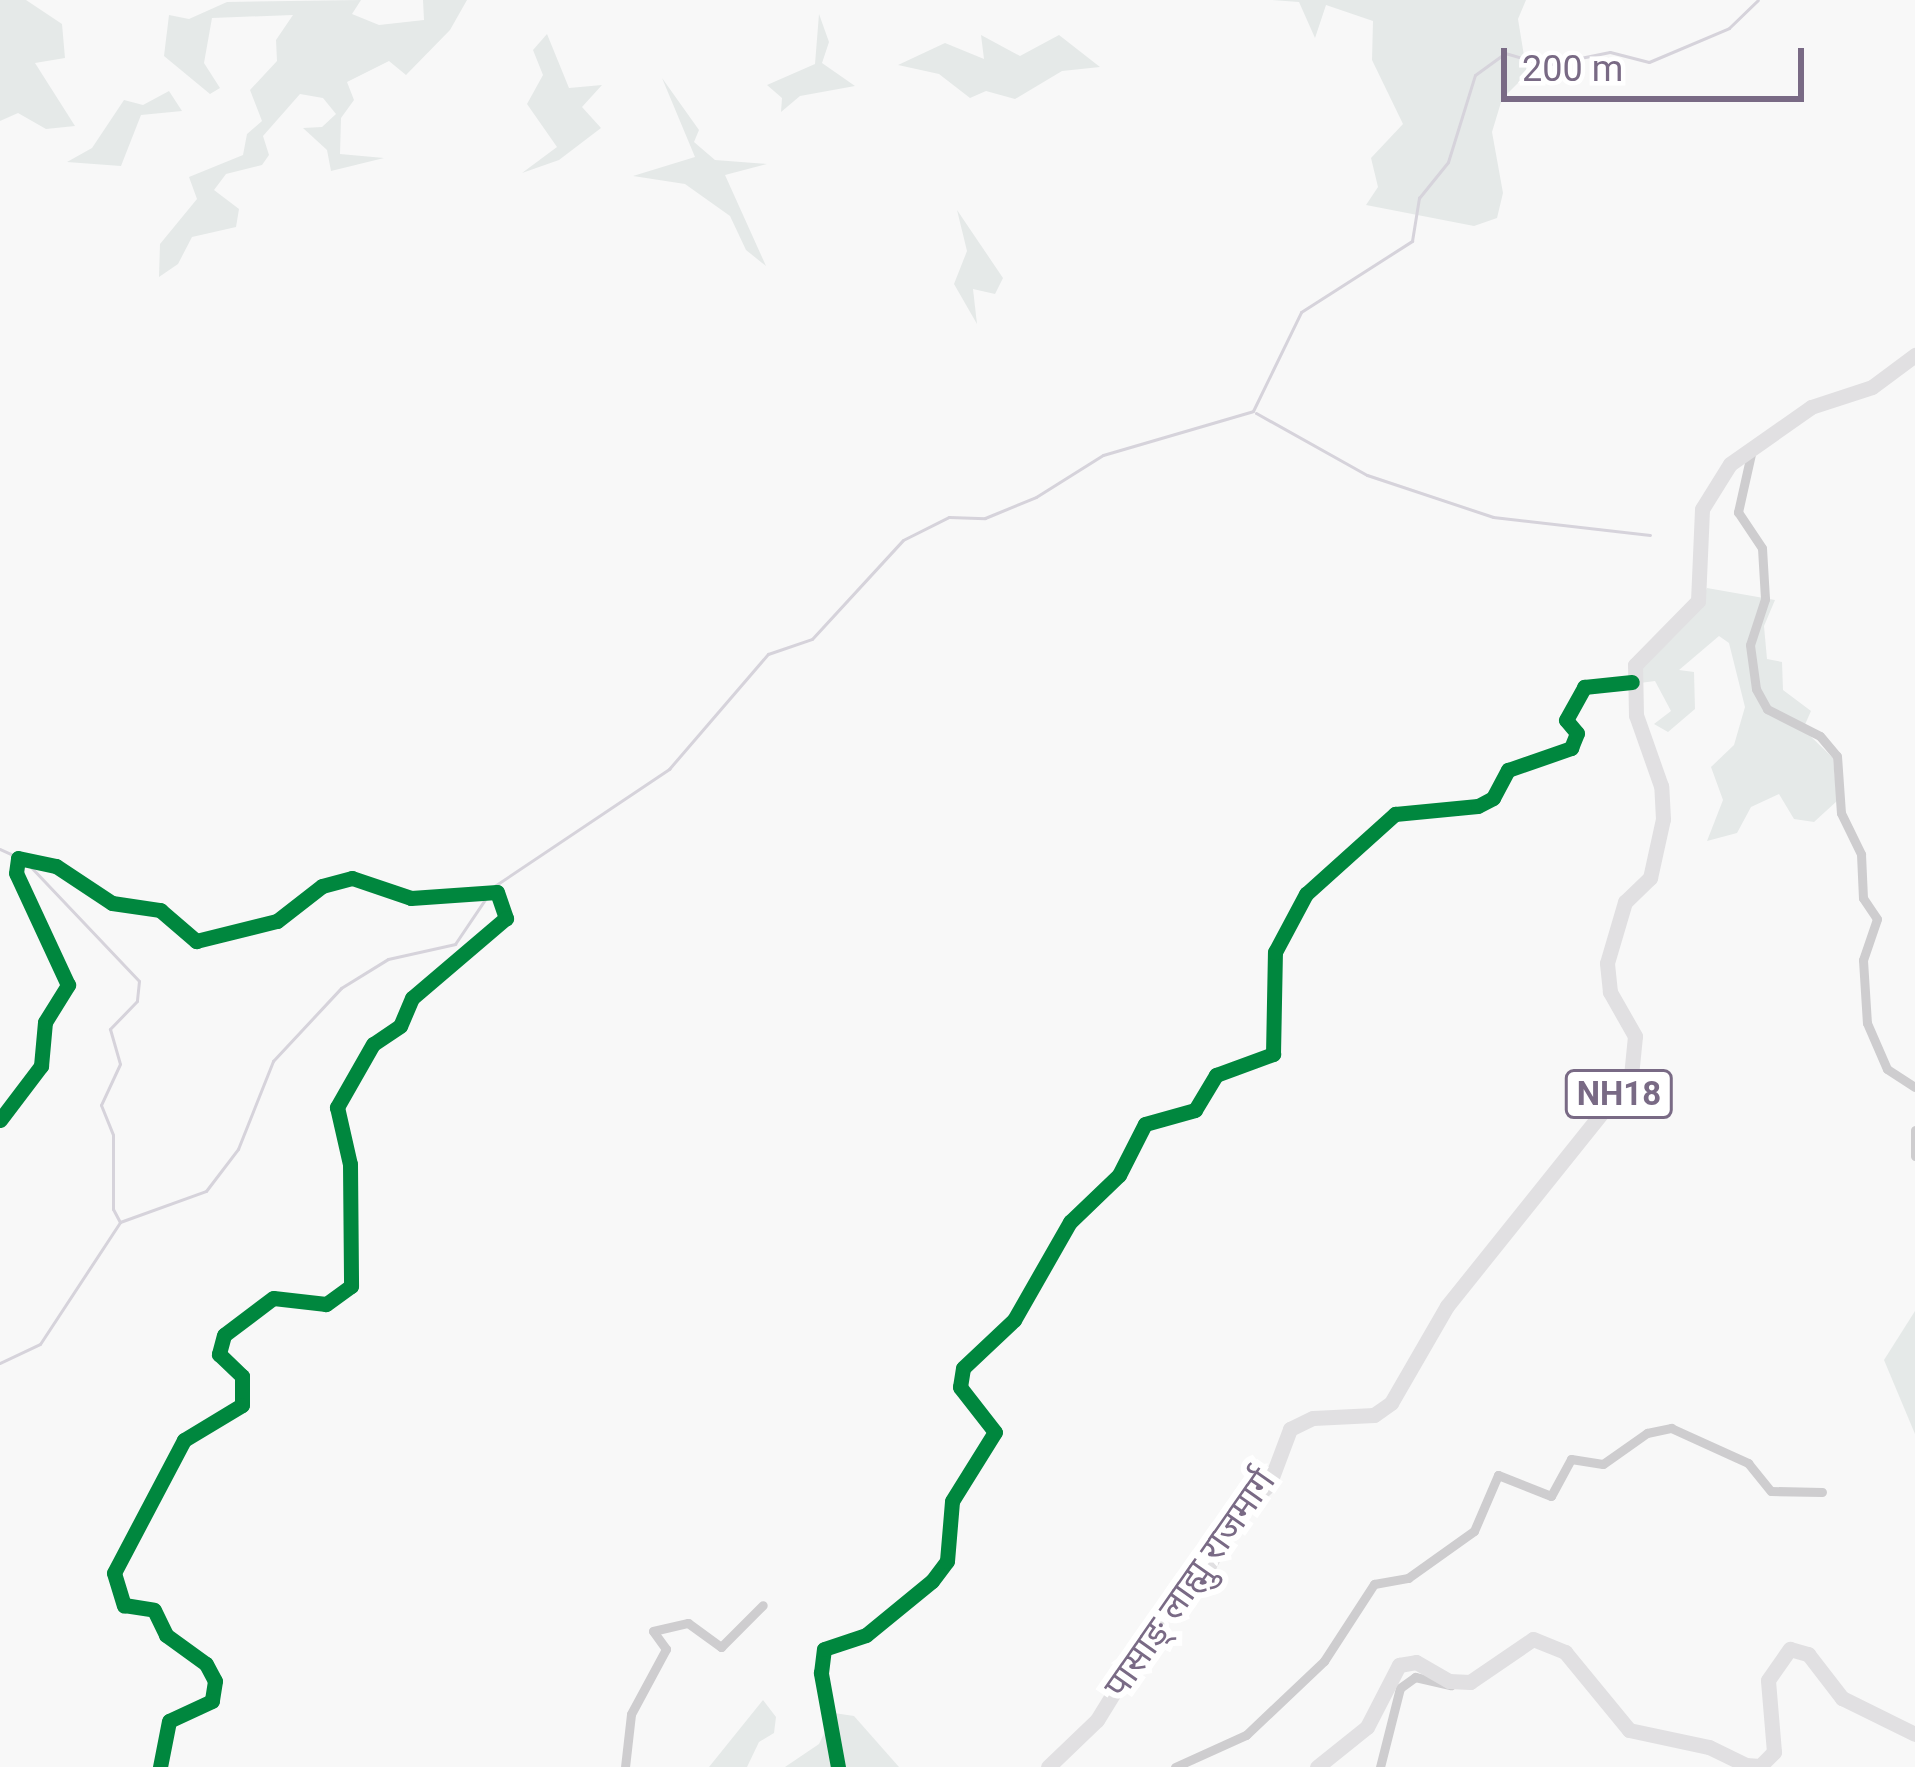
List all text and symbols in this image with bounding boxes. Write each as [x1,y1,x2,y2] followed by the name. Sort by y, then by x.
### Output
[1507,24,1810,98] scale bar
[1522,48,1623,90] text: 200 m
[1562,1067,1676,1121] road number: NH18
[1095,1462,1285,1706] street label: पासाङ् लाह्मु राजमार्ग

